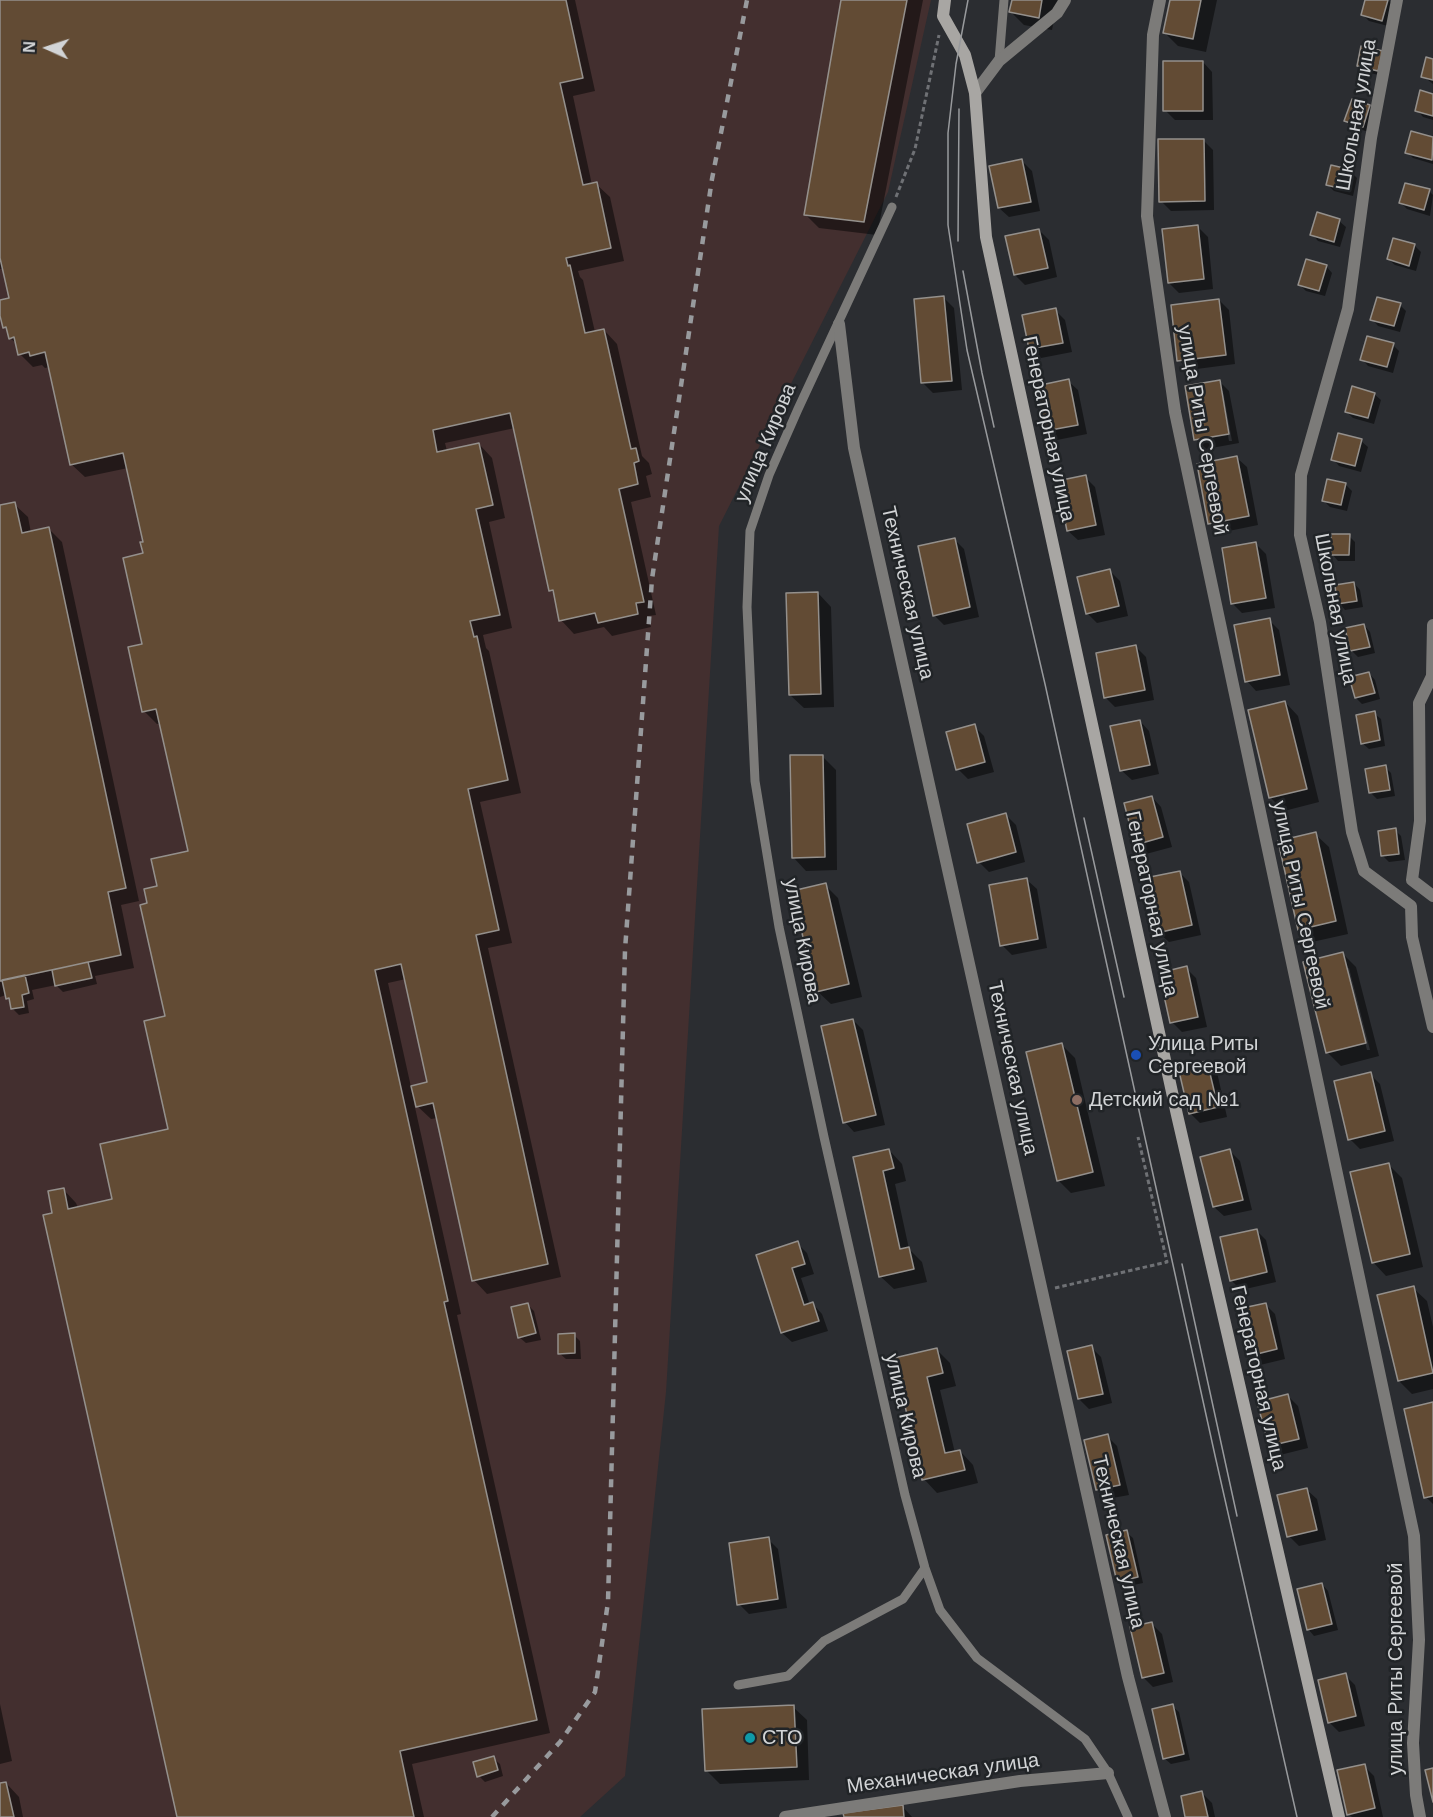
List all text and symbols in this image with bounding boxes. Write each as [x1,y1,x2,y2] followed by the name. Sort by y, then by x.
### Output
[18,18,78,78] north arrow
[1332,37,1382,193] street label: Школьная улица
[21,41,38,53] text: N
[1172,323,1232,537] street label: улица Риты Сергеевой
[1017,334,1079,524] street label: Генераторная улица
[730,380,802,506] street label: улица Кирова
[875,504,939,682] street label: Техническая улица
[1309,531,1361,687] street label: Школьная улица
[1266,799,1334,1011] street label: улица Риты Сергеевой
[1120,809,1182,999] street label: Генераторная улица
[778,876,826,1006] street label: улица Кирова
[982,979,1042,1157] street label: Техническая улица
[1148,1032,1258,1079] place label: Улица Риты Сергеевой
[1129,1048,1143,1062] marker: Улица Риты Сергеевой
[1089,1088,1240,1112] place label: Детский сад №1
[1070,1093,1084,1107] marker: Детский сад №1
[1225,1283,1291,1473] street label: Генераторная улица
[879,1351,931,1481] street label: улица Кирова
[1086,1453,1150,1631] street label: Техническая улица
[1384,1563,1408,1775] street label: улица Риты Сергеевой
[762,1726,803,1750] place label: СТО
[743,1731,757,1745] marker: СТО
[845,1749,1041,1799] street label: Механическая улица

